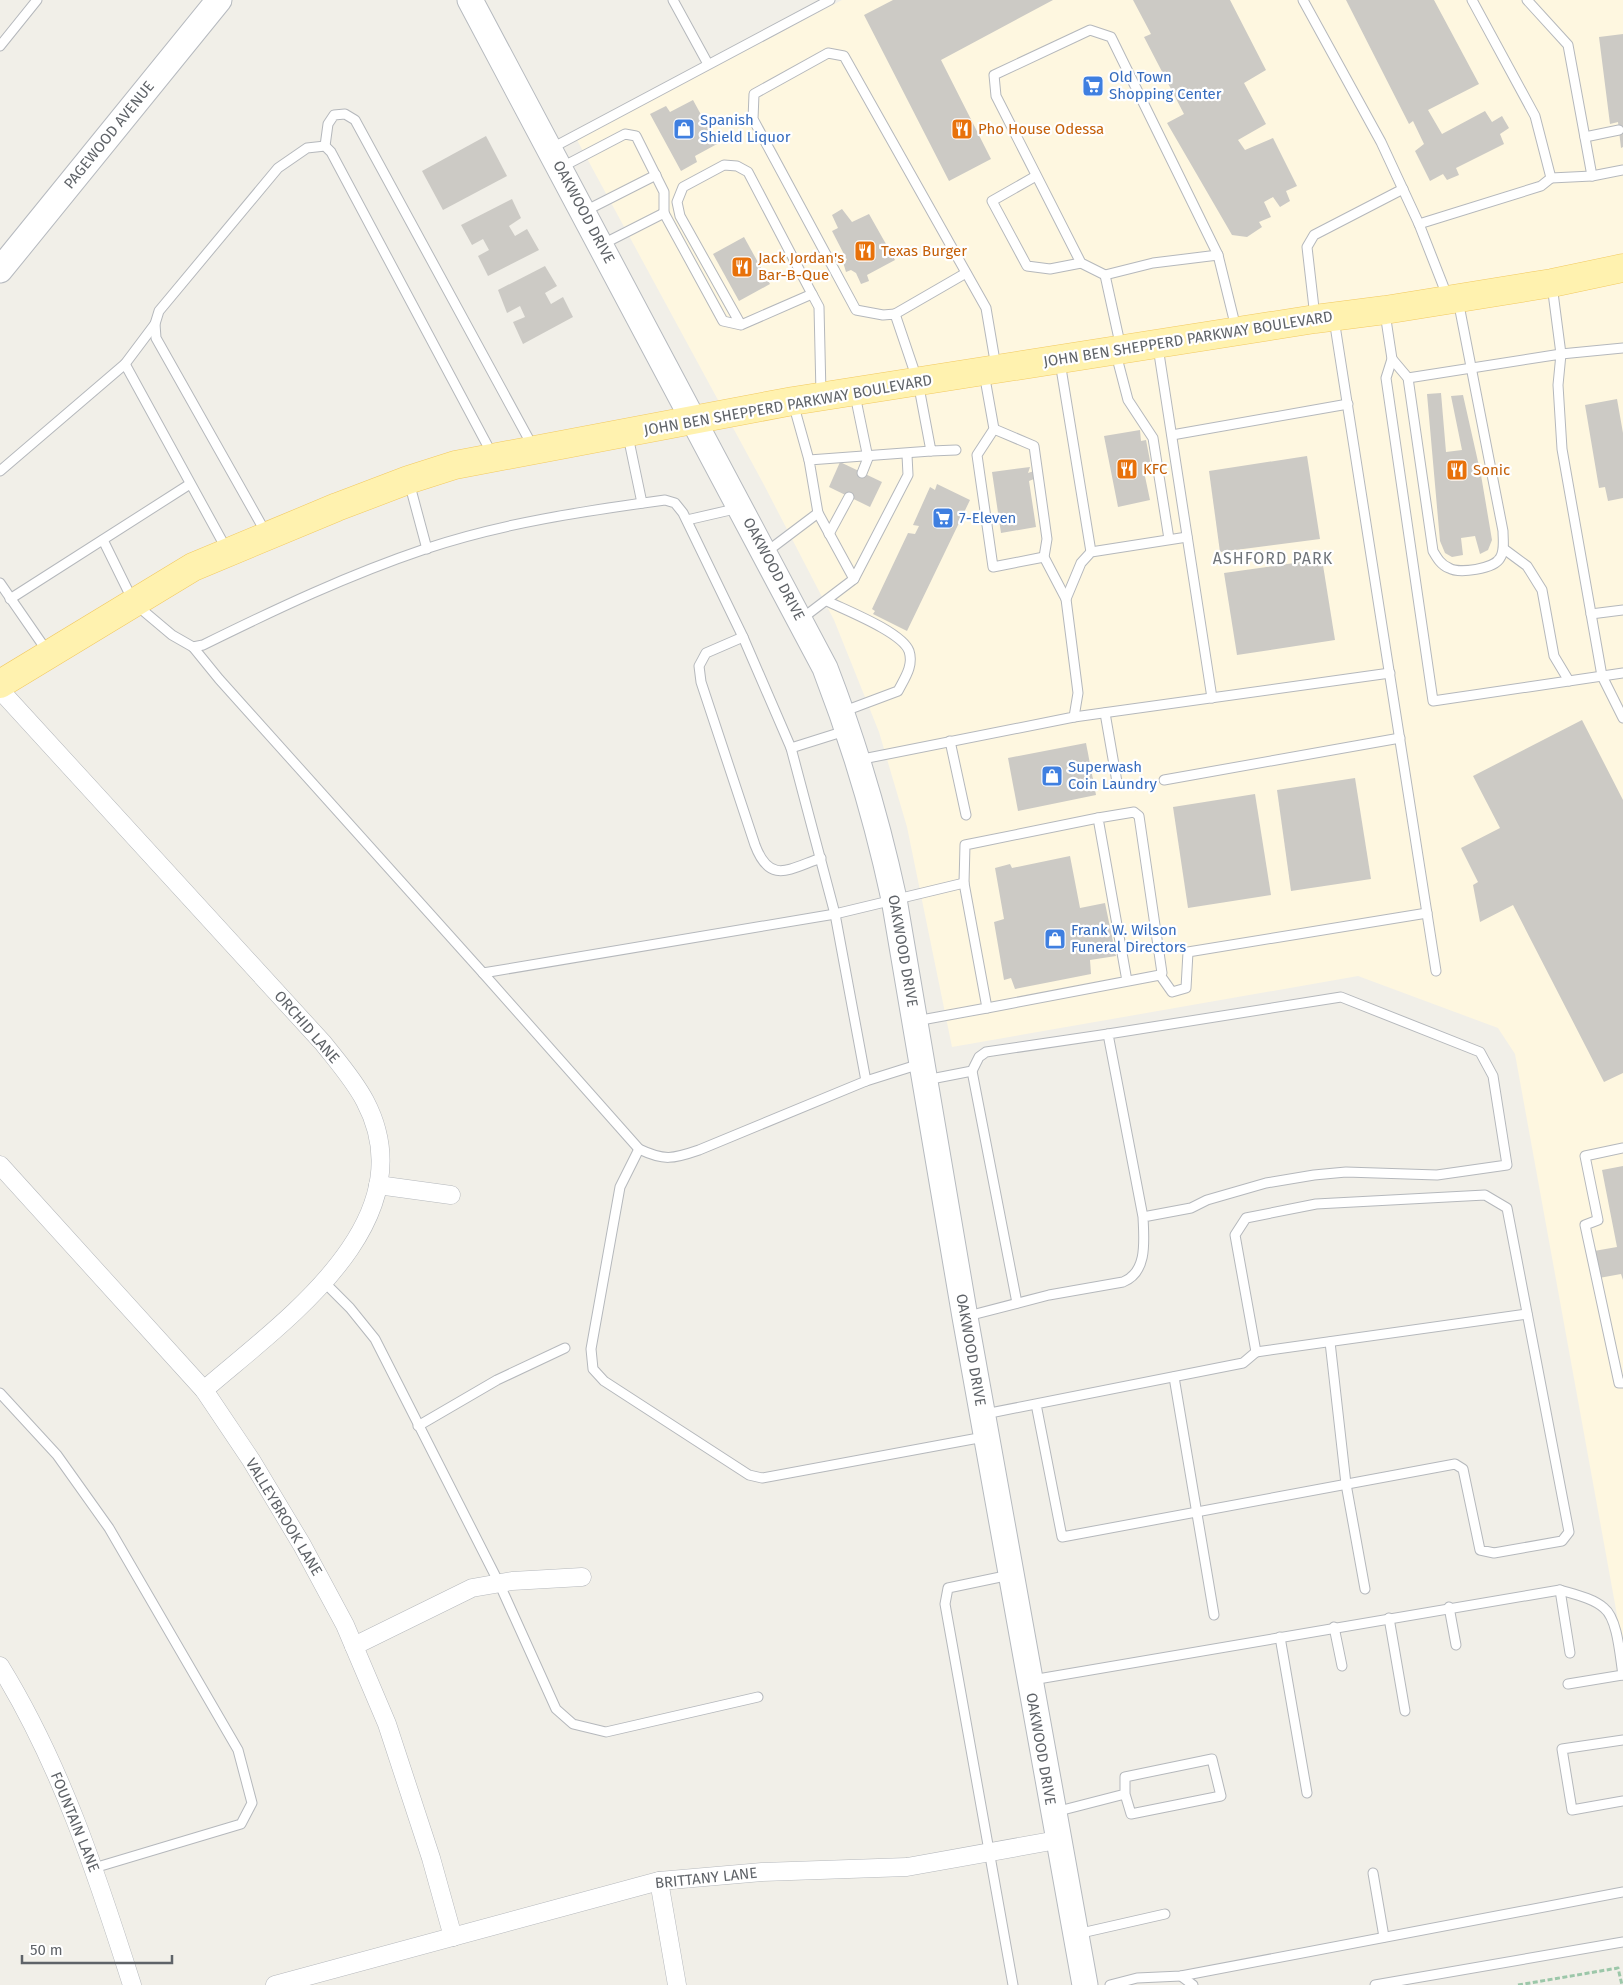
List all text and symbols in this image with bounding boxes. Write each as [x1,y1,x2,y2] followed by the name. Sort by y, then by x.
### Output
[1109,68,1222,103] place label: Old Town Shopping Center
[1081,74,1105,98] supermarket icon: Old Town Shopping Center
[60,77,158,193] street label: PAGEWOOD AVENUE
[700,111,791,146] place label: Spanish Shield Liquor
[672,117,696,141] shop icon: Spanish Shield Liquor
[950,117,974,141] restaurant icon: Pho House Odessa
[978,120,1104,138] place label: Pho House Odessa
[549,157,619,267] street label: OAKWOOD DRIVE
[853,239,877,263] restaurant icon: Texas Burger
[881,242,967,260] place label: Texas Burger
[758,249,844,284] place label: Jack Jordan's Bar-B-Que
[730,255,754,279] restaurant icon: Jack Jordan's Bar-B-Que
[1042,307,1334,371] street label: JOHN BEN SHEPPERD PARKWAY BOULEVARD
[642,371,934,439] street label: JOHN BEN SHEPPERD PARKWAY BOULEVARD
[1115,457,1139,481] restaurant icon: KFC
[1445,458,1469,482] restaurant icon: Sonic
[1143,460,1168,478] place label: KFC
[1473,461,1510,479] place label: Sonic
[931,506,955,530] supermarket icon: 7-Eleven
[959,509,1016,527] place label: 7-Eleven
[739,514,809,624] street label: OAKWOOD DRIVE
[1213,549,1333,568] district label: ASHFORD PARK
[1068,758,1158,793] place label: Superwash Coin Laundry
[1040,764,1064,788] shop icon: Superwash Coin Laundry
[884,893,922,1009] street label: OAKWOOD DRIVE
[1071,921,1186,956] place label: Frank W. Wilson Funeral Directors
[1043,927,1067,951] shop icon: Frank W. Wilson Funeral Directors
[271,987,343,1067] street label: ORCHID LANE
[952,1292,990,1408] street label: OAKWOOD DRIVE
[242,1455,326,1579] street label: VALLEYBROOK LANE
[1022,1691,1060,1807] street label: OAKWOOD DRIVE
[47,1769,103,1875] street label: FOUNTAIN LANE
[654,1864,758,1892] street label: BRITTANY LANE
[22,1932,172,1964] scale bar
[30,1941,63,1959] text: 50 m

